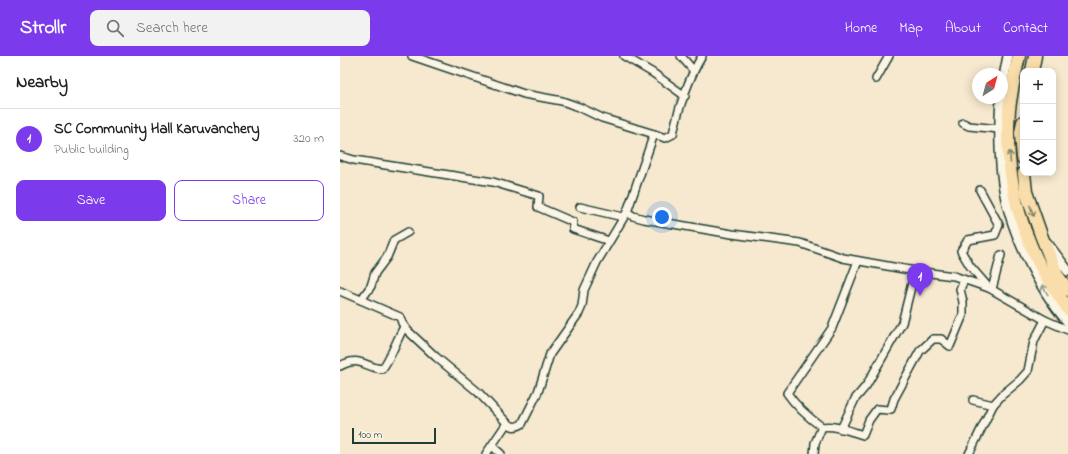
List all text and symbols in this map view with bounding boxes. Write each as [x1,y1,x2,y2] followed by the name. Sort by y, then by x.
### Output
[90,10,370,46] search box
[20,15,66,42] text: Strollr
[104,17,126,39] icon: search
[136,17,208,39] text: Search here
[845,18,877,39] text: Home
[899,18,923,39] text: Map
[945,18,981,39] text: About
[1003,18,1048,39] text: Contact
[972,68,1008,104] north arrow
[1020,68,1056,176] map controls
[1020,68,1056,104] button: +
[16,70,68,95] text: Nearby
[1020,104,1056,140] button: −
[54,118,260,140] text: SC Community Hall Karuvanchery
[27,129,31,148] text: 1
[293,129,324,148] text: 320 m
[54,140,129,159] text: Public building
[1020,140,1056,176] button: layers
[1006,151,1013,164] one-way arrow
[16,180,166,221] button: Save
[174,180,324,221] button: Share
[1029,204,1037,216] one-way arrow
[652,207,672,227] your location
[907,263,933,296] pin: 1
[1041,285,1049,296] one-way arrow
[352,426,436,445] scale bar
[358,427,382,443] text: 100 m

